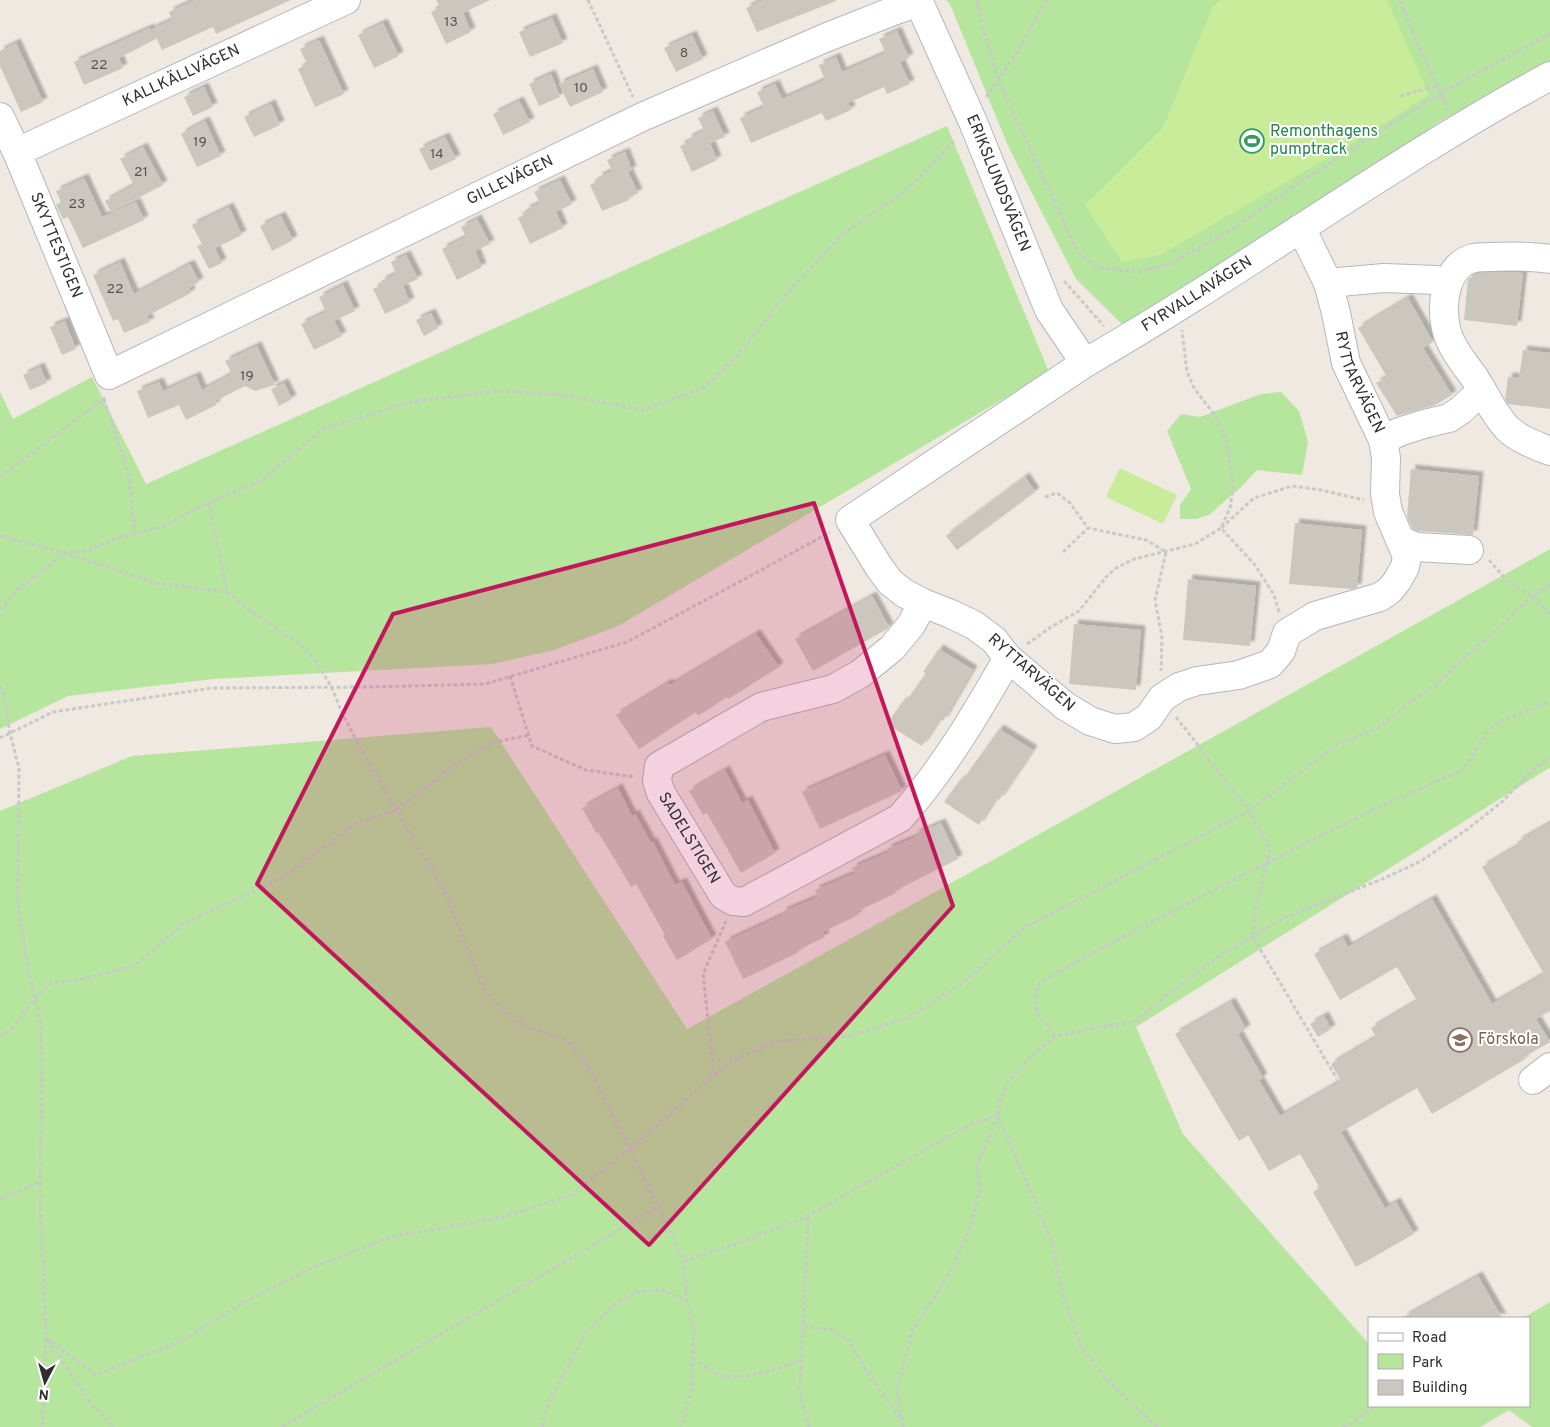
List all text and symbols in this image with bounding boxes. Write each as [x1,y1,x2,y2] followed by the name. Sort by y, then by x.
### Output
[444,14,458,31] house number: 13
[119,40,243,112] street label: KALLKÄLLVÄGEN
[680,45,688,62] house number: 8
[90,57,108,74] house number: 22
[574,80,588,97] house number: 10
[961,112,1034,255] street label: ERIKSLUNDSVÄGEN
[1270,122,1378,160] place label: Remonthagens pumptrack
[1239,128,1265,154] sports icon: Remonthagens pumptrack
[193,134,207,151] house number: 19
[430,146,444,163] house number: 14
[464,151,557,210] street label: GILLEVÄGEN
[134,164,148,181] house number: 21
[25,190,86,301] street label: SKYTTESTIGEN
[69,196,86,213] house number: 23
[1138,252,1256,337] street label: FYRVALLAVÄGEN
[106,281,124,298] house number: 22
[1330,330,1388,437] street label: RYTTARVÄGEN
[240,368,254,385] house number: 19
[983,629,1079,716] street label: RYTTARVÄGEN
[653,789,724,888] street label: SADELSTIGEN
[1447,1027,1473,1053] school or university icon: Förskola
[1478,1030,1539,1050] place label: Förskola
[1368,1317,1530,1407] legend
[1412,1329,1447,1348] text: Road
[1412,1354,1443,1373] text: Park
[20,1357,70,1407] north arrow
[1412,1379,1467,1398] text: Building
[38,1384,50,1402] text: N

